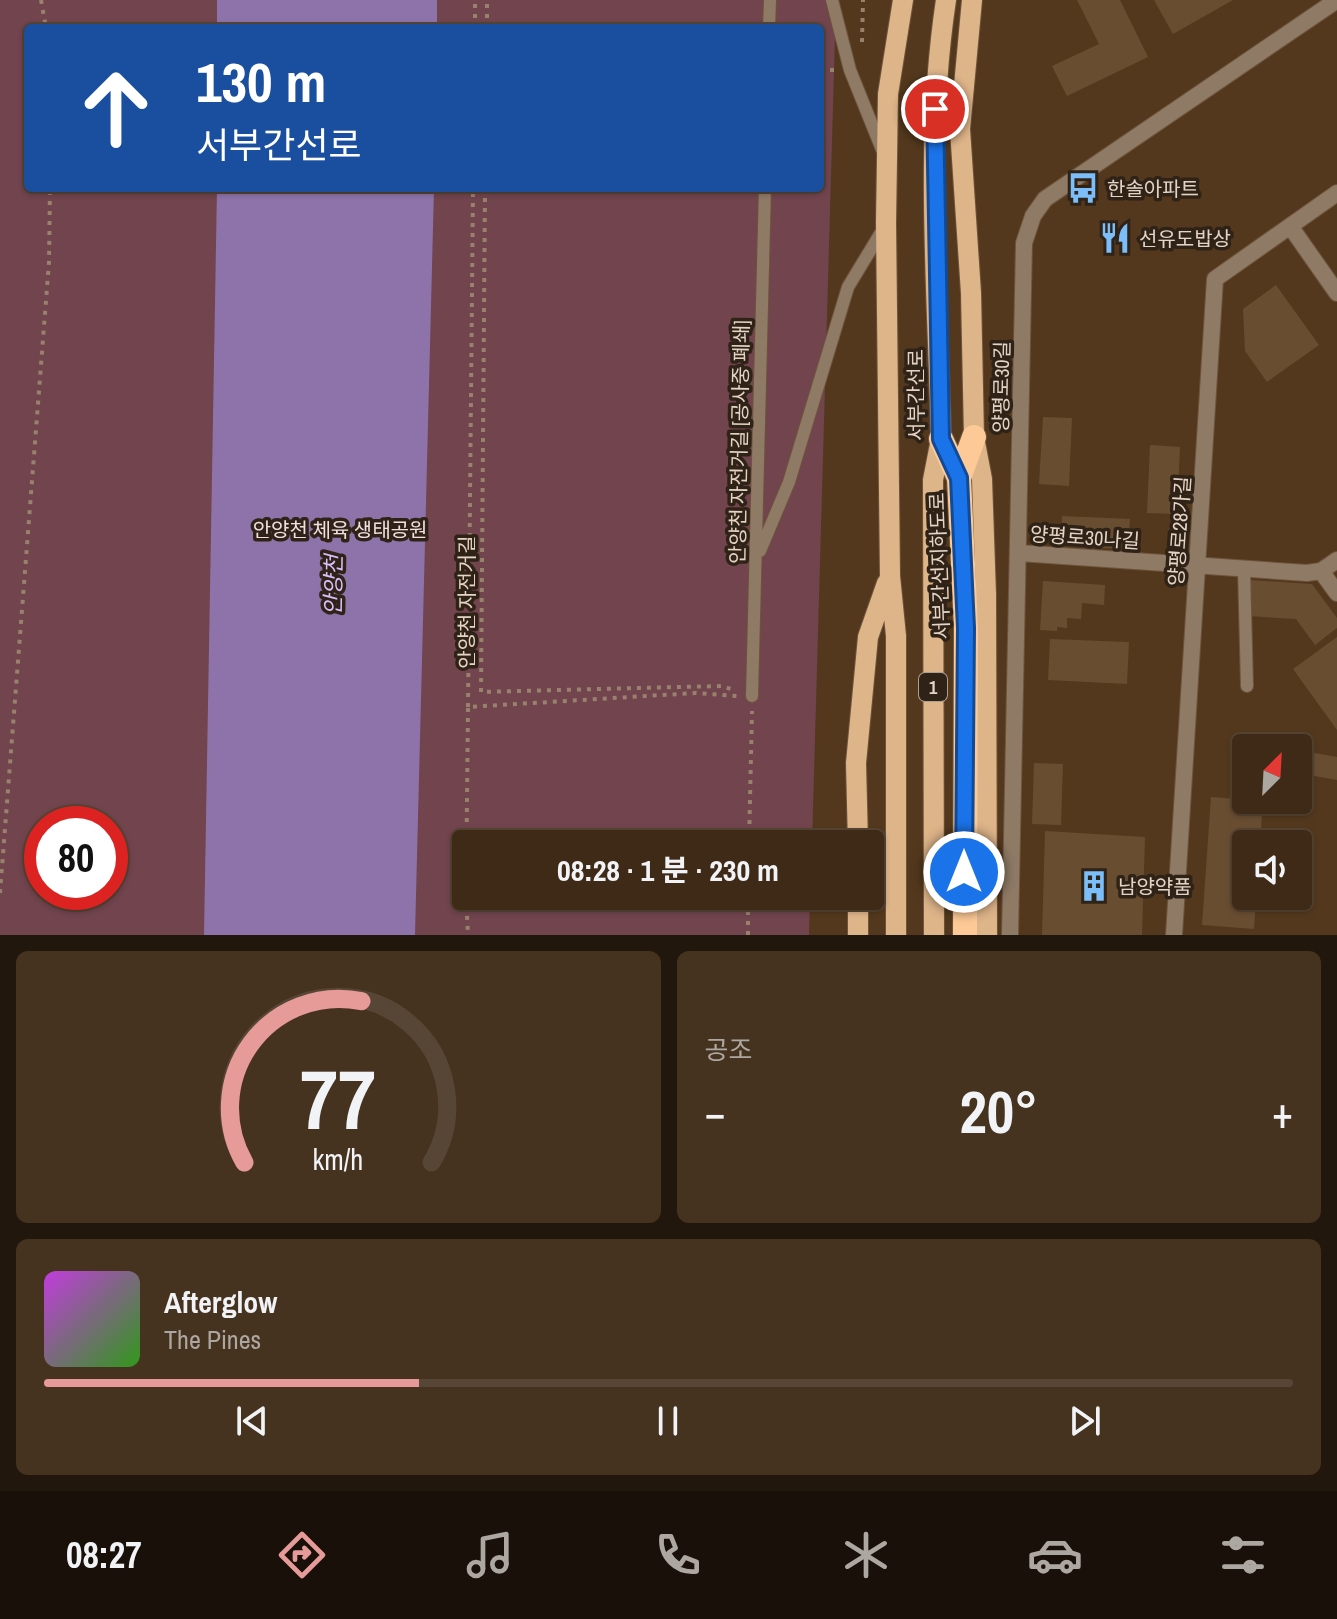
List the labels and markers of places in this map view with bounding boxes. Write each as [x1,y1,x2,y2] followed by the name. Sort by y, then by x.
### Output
[901,75,969,143] pin
[1066,171,1100,205] bus stop icon: 한솔아파트
[1107,175,1199,202] place label: 한솔아파트
[1098,221,1132,255] restaurant icon: 선유도밥상
[1139,225,1231,252] place label: 선유도밥상
[1077,869,1111,903] building icon: 남양약품
[1118,873,1192,900] place label: 남양약품

